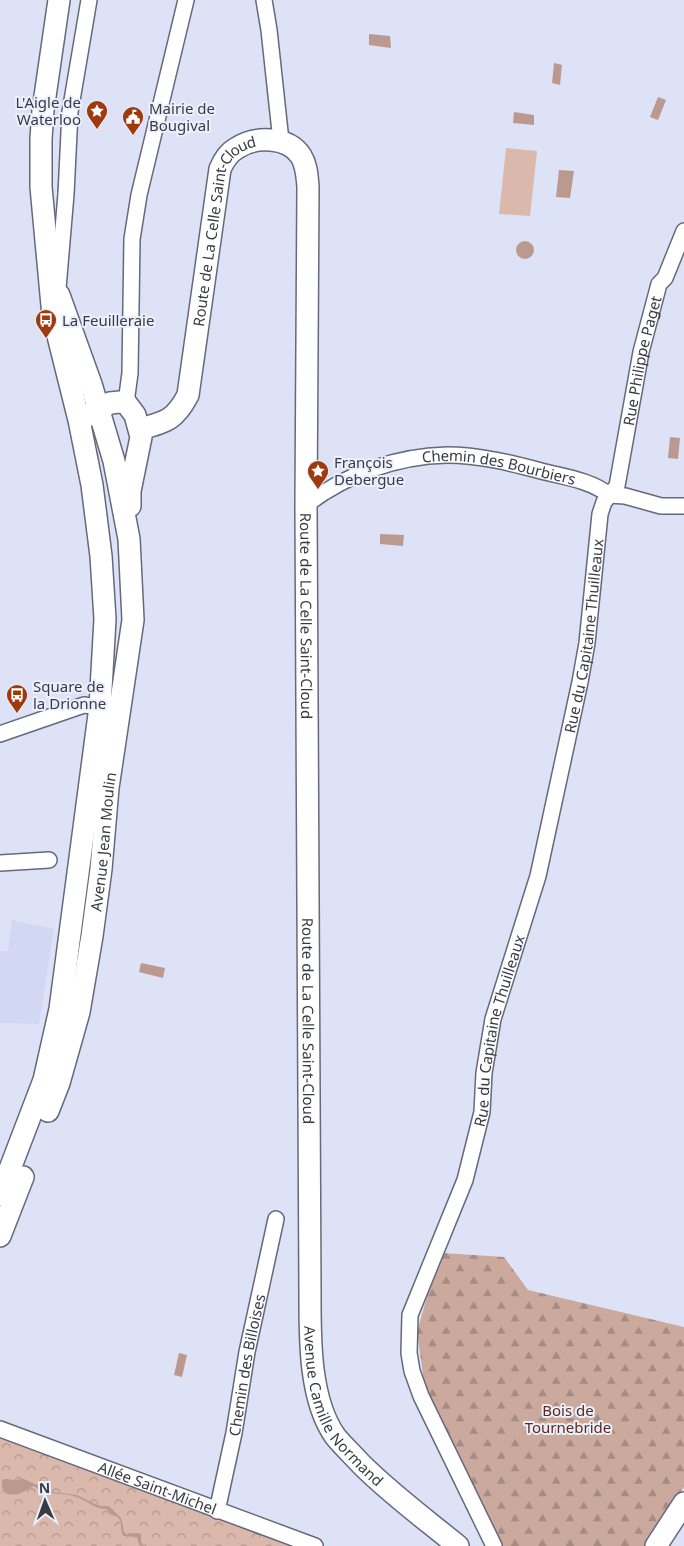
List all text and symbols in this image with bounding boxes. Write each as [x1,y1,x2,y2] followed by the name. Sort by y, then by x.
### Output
[15,92,81,129] place label: L'Aigle de Waterloo
[149,98,215,135] place label: Mairie de Bougival
[85,99,109,130] place icon: L'Aigle de Waterloo
[121,105,145,136] public building icon: Mairie de Bougival
[188,131,258,328] street label: Route de La Celle Saint-Cloud
[618,293,666,427] street label: Rue Philippe Paget
[34,308,58,339] bus stop icon: La Feuilleraie
[62,310,154,330] place label: La Feuilleraie
[421,445,578,489] street label: Chemin des Bourbiers
[334,452,404,489] place label: François Debergue
[306,459,330,490] place icon: François Debergue
[296,513,317,719] street label: Route de La Celle Saint-Cloud
[559,538,607,735] street label: Rue du Capitaine Thuilleaux
[33,676,106,713] place label: Square de la Drionne
[5,683,29,714] bus stop icon: Square de la Drionne
[85,771,120,912] street label: Avenue Jean Moulin
[298,918,319,1124] street label: Route de La Celle Saint-Cloud
[469,932,529,1129] street label: Rue du Capitaine Thuilleaux
[224,1292,269,1438] street label: Chemin des Billoises
[300,1325,388,1490] street label: Avenue Camille Normand
[525,1400,611,1437] park label: Bois de Tournebride
[96,1456,219,1519] street label: Allée Saint-Michel
[20,1476,70,1526] north arrow
[39,1478,51,1497] text: N

